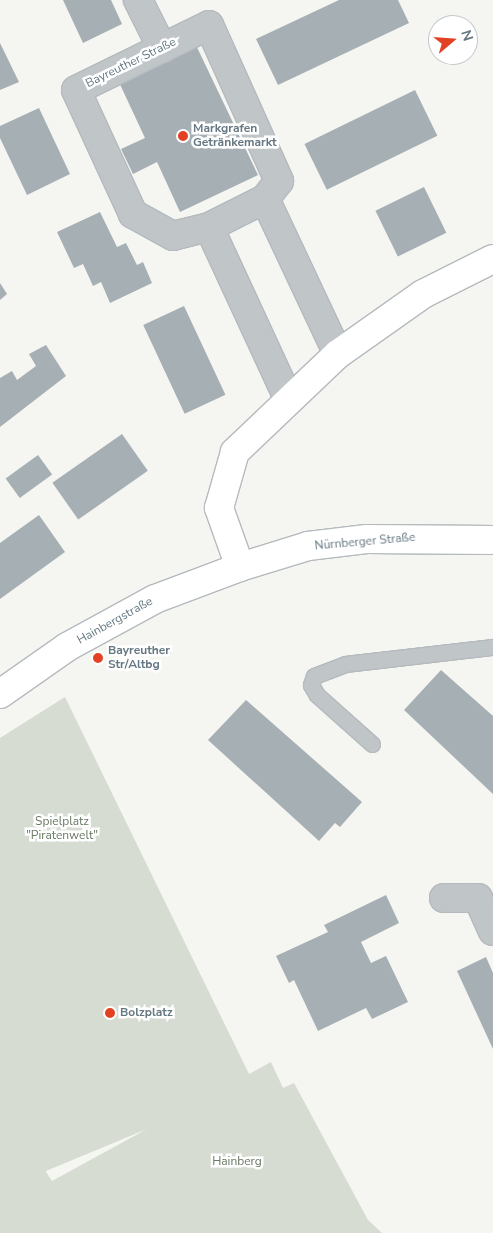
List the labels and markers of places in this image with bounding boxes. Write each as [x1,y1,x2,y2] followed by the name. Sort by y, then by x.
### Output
[193,122,277,150] place label: Markgrafen Getränkemarkt
[177,130,189,142] marker: Markgrafen Getränkemarkt
[108,644,170,672] place label: Bayreuther Str/Altbg
[92,652,104,664] marker: Bayreuther Str/Altbg
[120,1006,173,1020] place label: Bolzplatz
[104,1007,116,1019] marker: Bolzplatz

